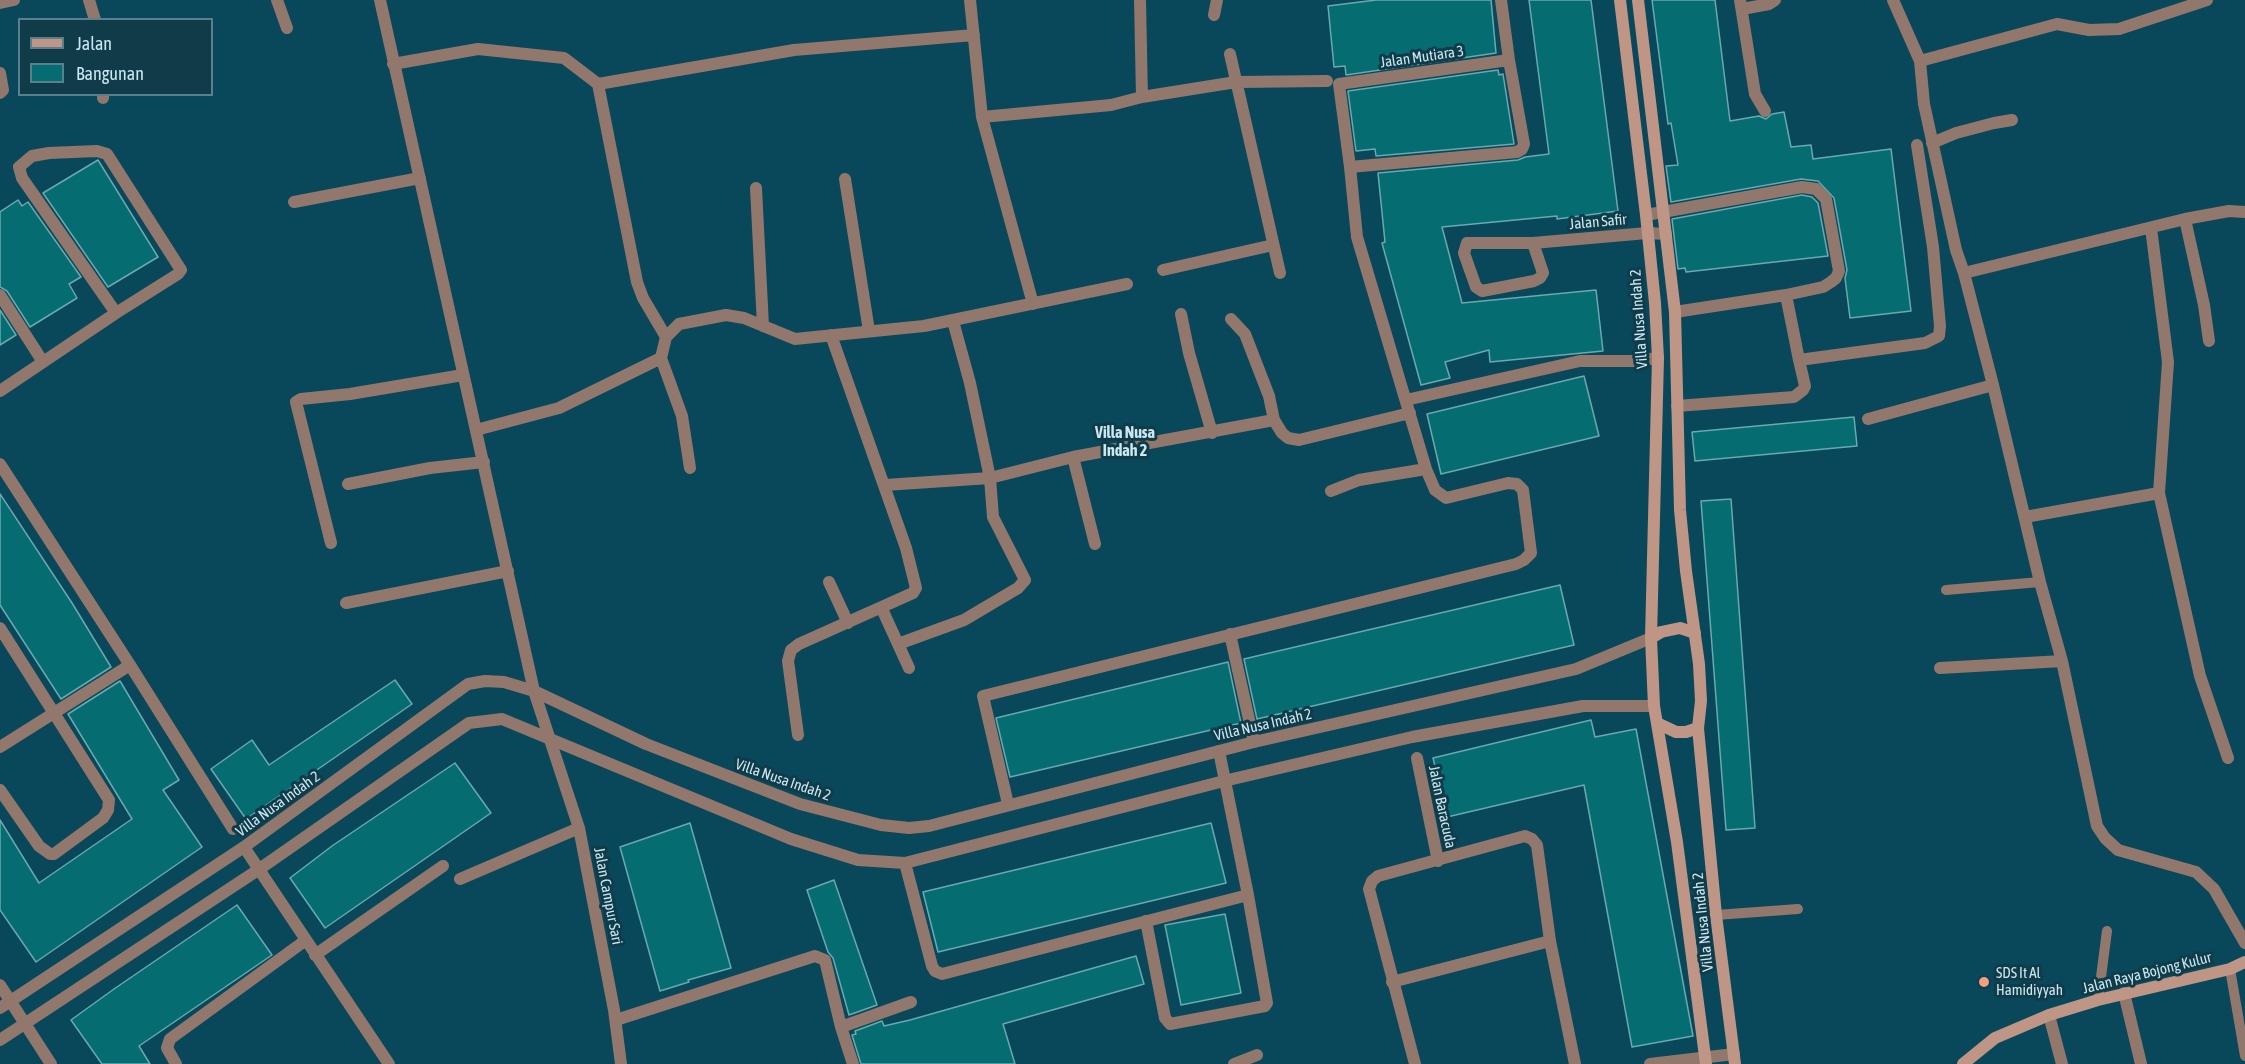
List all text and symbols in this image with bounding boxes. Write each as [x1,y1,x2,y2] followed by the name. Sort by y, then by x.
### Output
[18,18,213,96] legend
[76,33,112,54] text: Jalan
[1379,42,1465,72] street label: Jalan Mutiara 3
[76,63,144,84] text: Bangunan
[1569,211,1627,233] street label: Jalan Safir
[1627,269,1651,369] street label: Villa Nusa Indah 2
[1095,423,1155,461] district label: Villa Nusa Indah 2
[1212,705,1314,745] street label: Villa Nusa Indah 2
[733,755,833,805] street label: Villa Nusa Indah 2
[1424,764,1460,850] street label: Jalan Baracuda
[232,767,324,841] street label: Villa Nusa Indah 2
[590,846,626,946] street label: Jalan Campur Sari
[1689,871,1717,973] street label: Villa Nusa Indah 2
[2081,948,2213,998] street label: Jalan Raya Bojong Kulur
[1996,964,2063,999] place label: SDS It Al Hamidiyyah
[1977,975,1991,989] marker: SDS It Al Hamidiyyah

